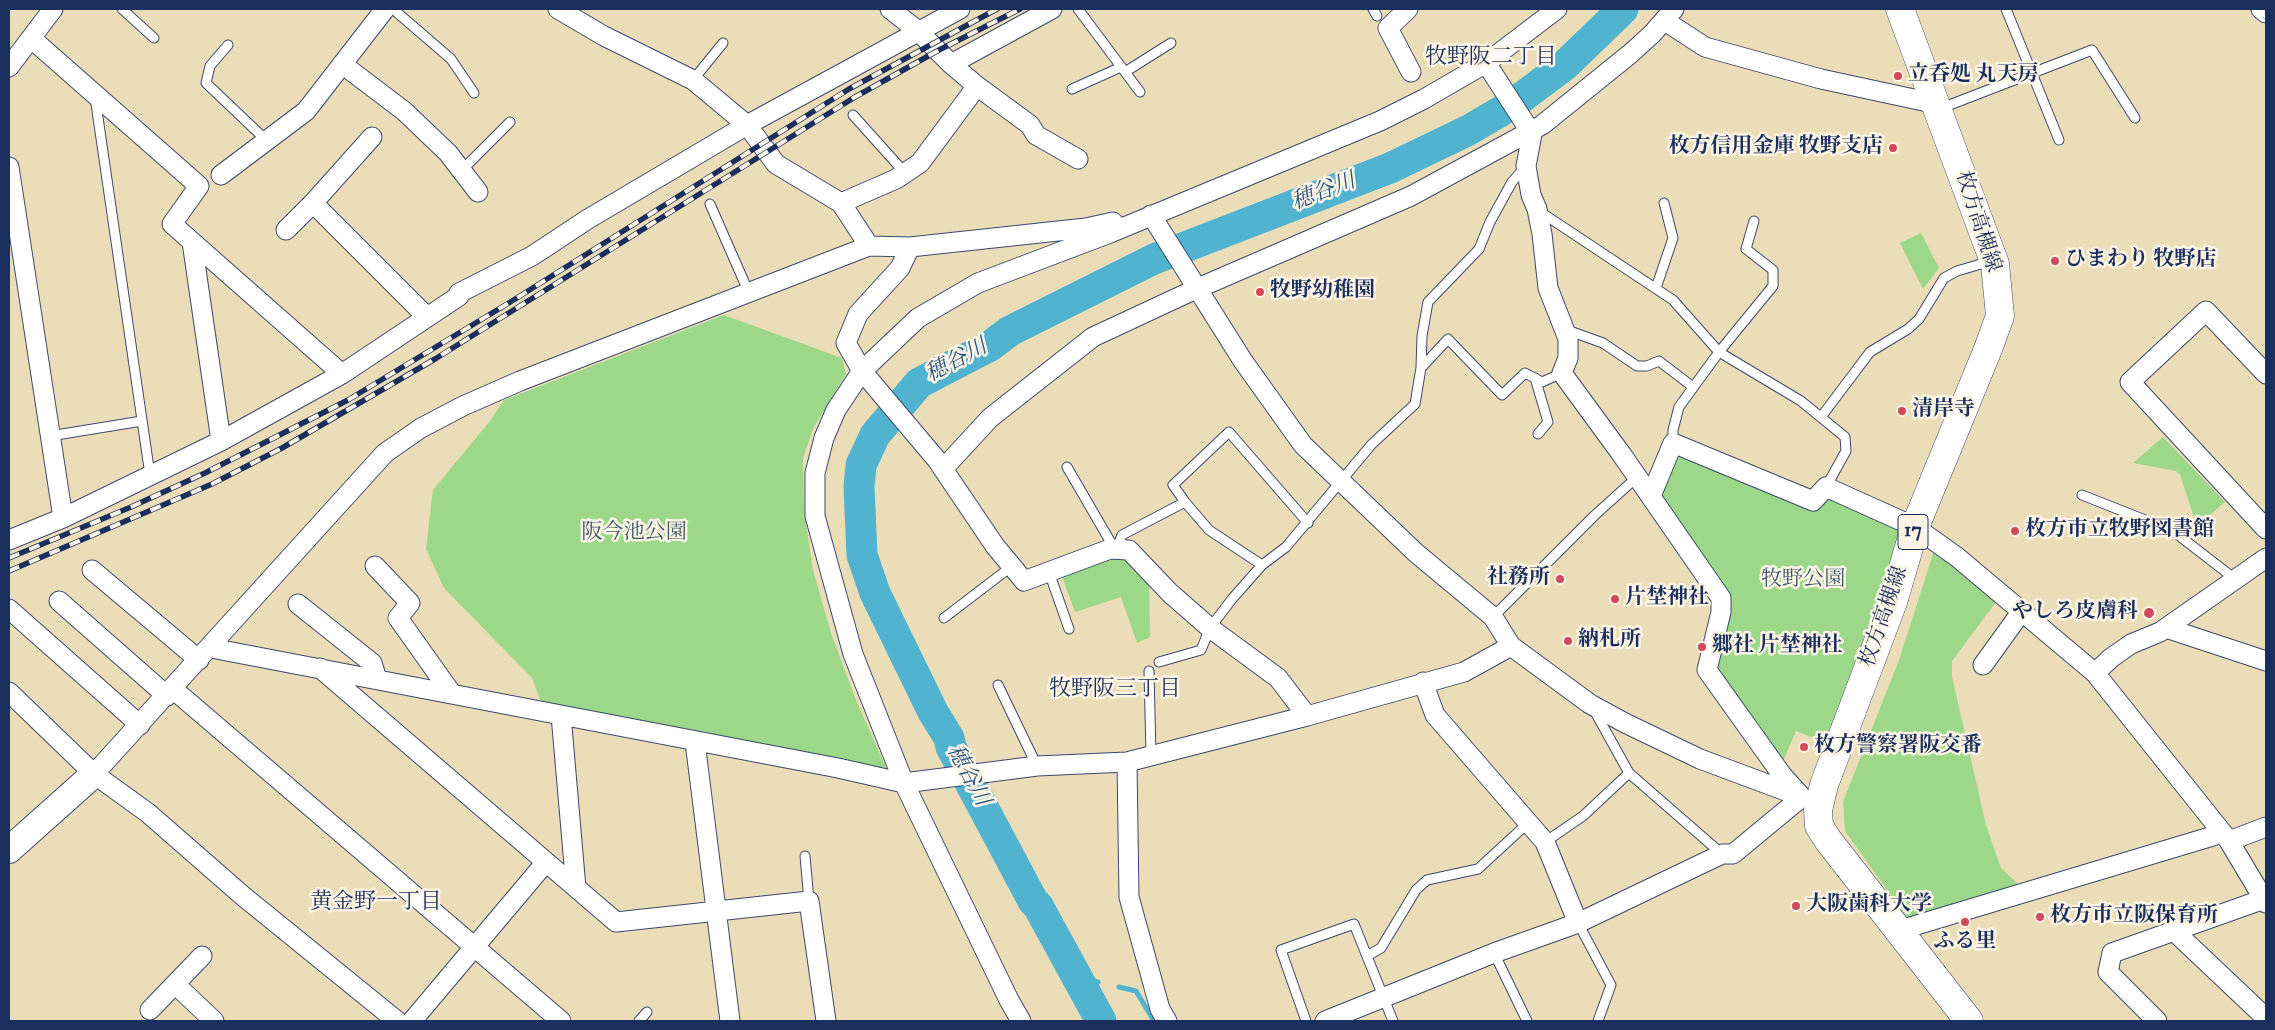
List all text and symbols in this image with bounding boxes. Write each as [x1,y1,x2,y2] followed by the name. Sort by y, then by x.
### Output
[1425,45,1557,71] district label: 牧野阪二丁目
[1908,63,2039,89] place label: 立呑処 丸天房
[1892,70,1904,82] marker: 立呑処 丸天房
[1668,135,1883,161] place label: 枚方信用金庫 牧野支店
[1887,142,1899,154] marker: 枚方信用金庫 牧野支店
[1949,168,2005,276] street label: 枚方高槻線
[1288,169,1360,217] water label: 穂谷川
[2065,248,2217,274] place label: ひまわり 牧野店
[2049,255,2061,267] marker: ひまわり 牧野店
[1270,279,1375,305] place label: 牧野幼稚園
[1254,286,1266,298] marker: 牧野幼稚園
[922,335,992,389] water label: 穂谷川
[1912,398,1975,424] place label: 清岸寺
[1896,405,1908,417] marker: 清岸寺
[1898,514,1928,550] road number: 17
[2025,518,2214,544] place label: 枚方市立牧野図書館
[582,521,686,547] park label: 阪今池公園
[2009,525,2021,537] marker: 枚方市立牧野図書館
[1856,563,1914,671] street label: 枚方高槻線
[1487,566,1550,592] place label: 社務所
[1761,568,1845,594] park label: 牧野公園
[1554,573,1566,585] marker: 社務所
[1625,586,1709,612] place label: 片埜神社
[1609,593,1621,605] marker: 片埜神社
[2012,600,2138,626] place label: やしろ皮膚科
[2142,606,2156,620] marker: やしろ皮膚科
[1578,628,1641,654] place label: 納札所
[1712,634,1843,660] place label: 郷社 片埜神社
[1562,635,1574,647] marker: 納札所
[1696,641,1708,653] marker: 郷社 片埜神社
[1049,677,1181,703] district label: 牧野阪三丁目
[1814,734,1982,760] place label: 枚方警察署阪交番
[940,741,994,811] water label: 穂谷川
[1798,741,1810,753] marker: 枚方警察署阪交番
[310,890,442,916] district label: 黄金野一丁目
[1806,893,1932,919] place label: 大阪歯科大学
[1790,900,1802,912] marker: 大阪歯科大学
[2050,904,2218,930] place label: 枚方市立阪保育所
[2034,911,2046,923] marker: 枚方市立阪保育所
[1959,916,1971,928] marker: ふる里
[1934,930,1996,956] place label: ふる里

